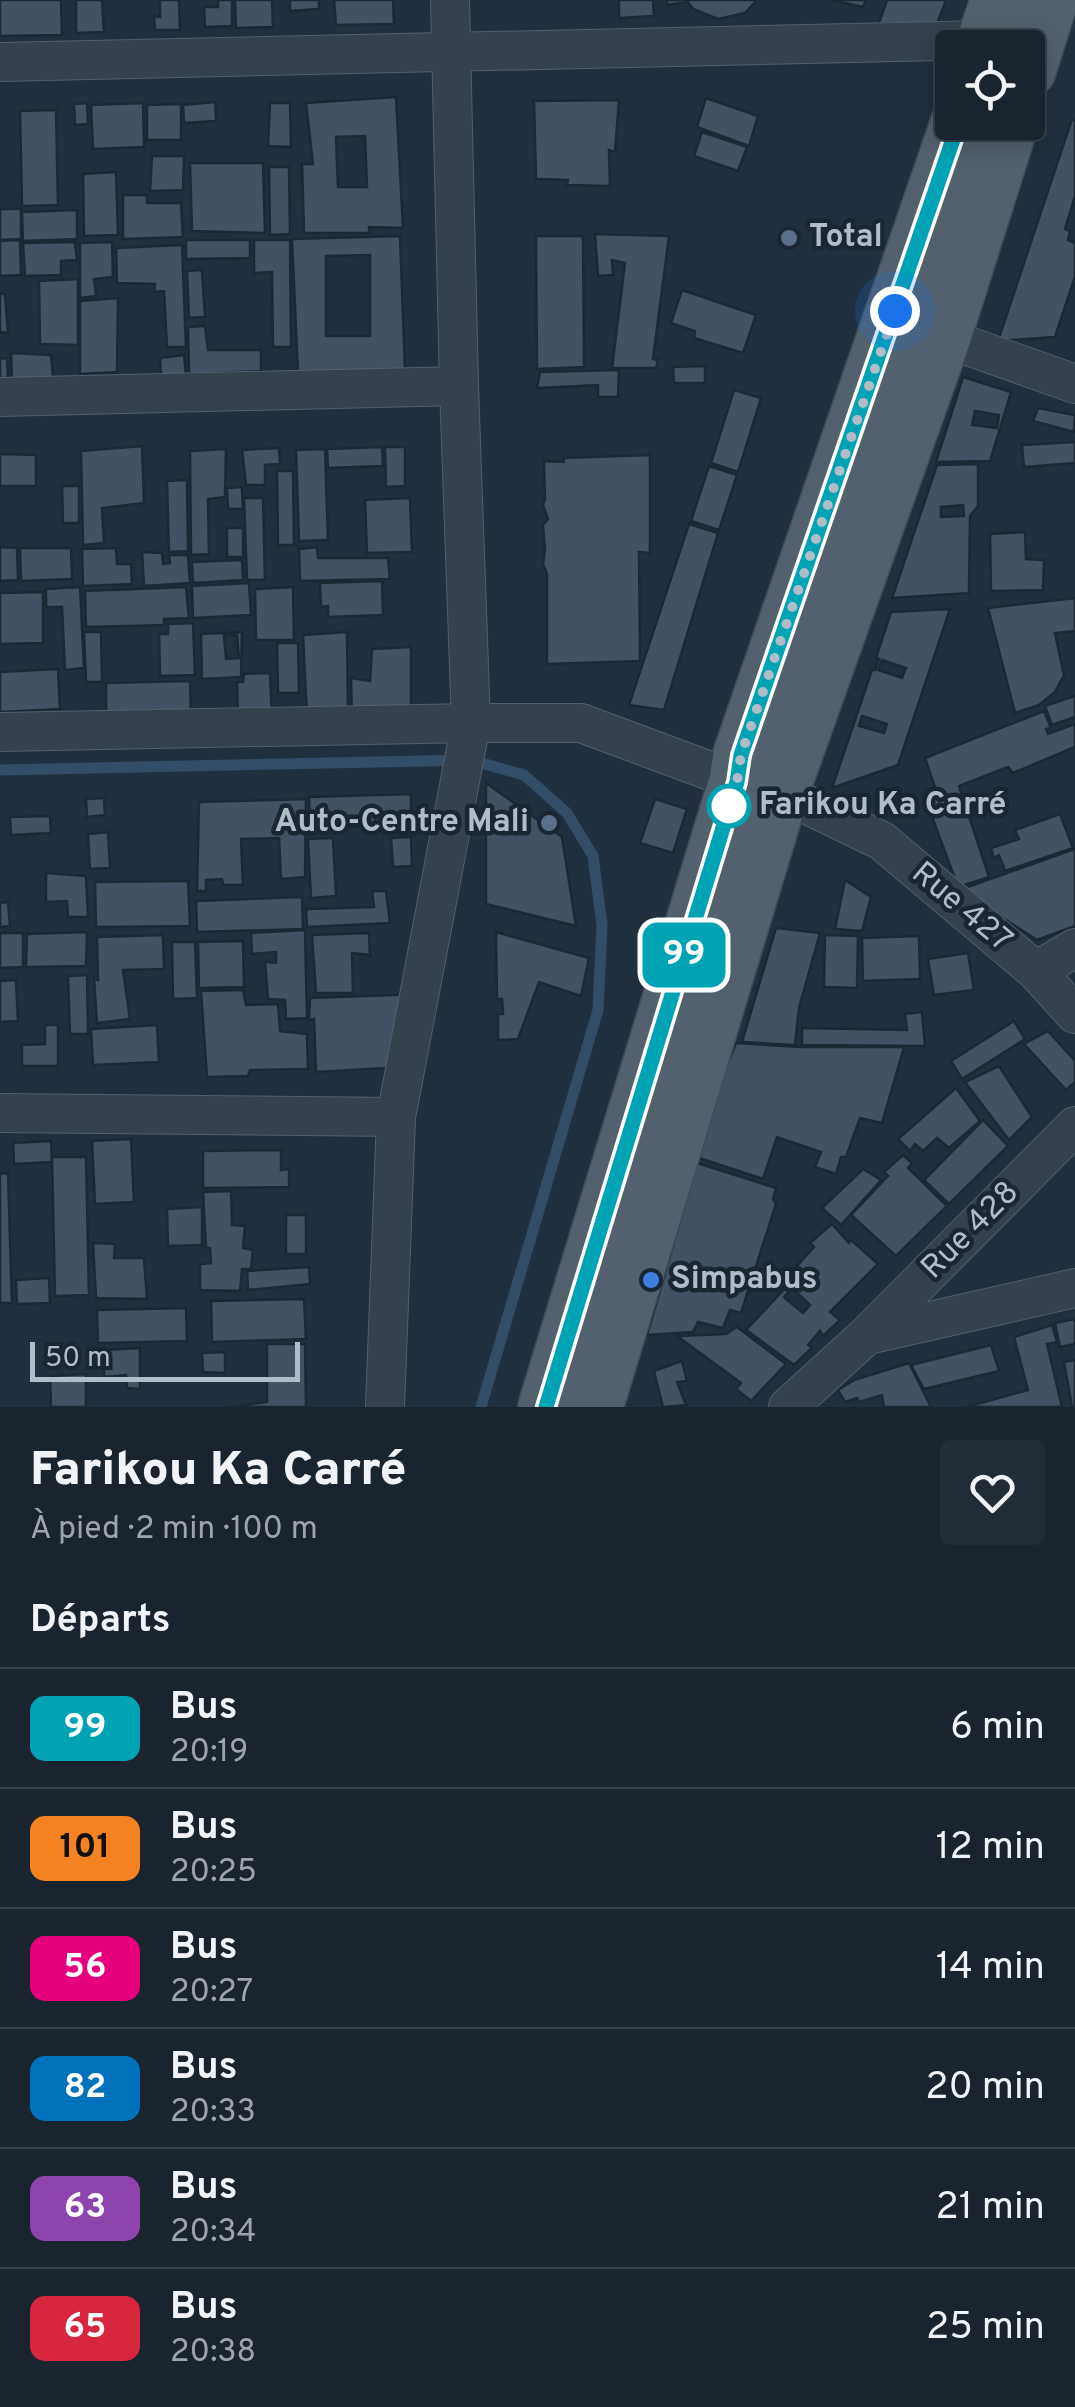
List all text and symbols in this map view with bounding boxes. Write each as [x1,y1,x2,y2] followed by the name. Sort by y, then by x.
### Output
[935,30,1045,140] map controls
[935,30,1045,140] button: locate
[809,218,883,258] place label: Total
[778,227,800,249] marker: Total
[870,286,920,336] your location
[708,785,750,827] marker: Farikou Ka Carré
[759,786,1006,826] place label: Farikou Ka Carré
[275,803,529,843] place label: Auto-Centre Mali
[538,812,560,834] marker: Auto-Centre Mali
[902,854,1020,962] street label: Rue 427
[639,922,729,988] line badge: 99
[662,933,706,977] text: 99
[914,1174,1028,1288] street label: Rue 428
[671,1260,818,1300] place label: Simpabus
[640,1269,662,1291] marker: Simpabus
[30,1337,300,1382] scale bar
[45,1341,111,1377] text: 50 m
[940,1440,1045,1545] button: heart
[30,1442,407,1502] text: Farikou Ka Carré
[30,1510,318,1550] text: À pied · 2 min · 100 m
[30,1597,170,1646] text: Départs
[170,1684,237,1733] text: Bus
[950,1704,1045,1753] text: 6 min
[63,1706,107,1750] text: 99
[170,1733,248,1773] text: 20:19
[170,1804,237,1853] text: Bus
[935,1824,1045,1873] text: 12 min
[59,1826,111,1870] text: 101
[170,1853,257,1893] text: 20:25
[170,1924,237,1973] text: Bus
[936,1944,1045,1993] text: 14 min
[64,1946,106,1990] text: 56
[170,1973,253,2013] text: 20:27
[170,2044,237,2093] text: Bus
[925,2064,1045,2113] text: 20 min
[64,2066,106,2110] text: 82
[170,2093,256,2133] text: 20:33
[170,2164,237,2213] text: Bus
[935,2184,1045,2233] text: 21 min
[64,2186,106,2230] text: 63
[170,2213,256,2253] text: 20:34
[170,2284,237,2333] text: Bus
[926,2304,1045,2353] text: 25 min
[64,2306,106,2350] text: 65
[170,2333,256,2373] text: 20:38

